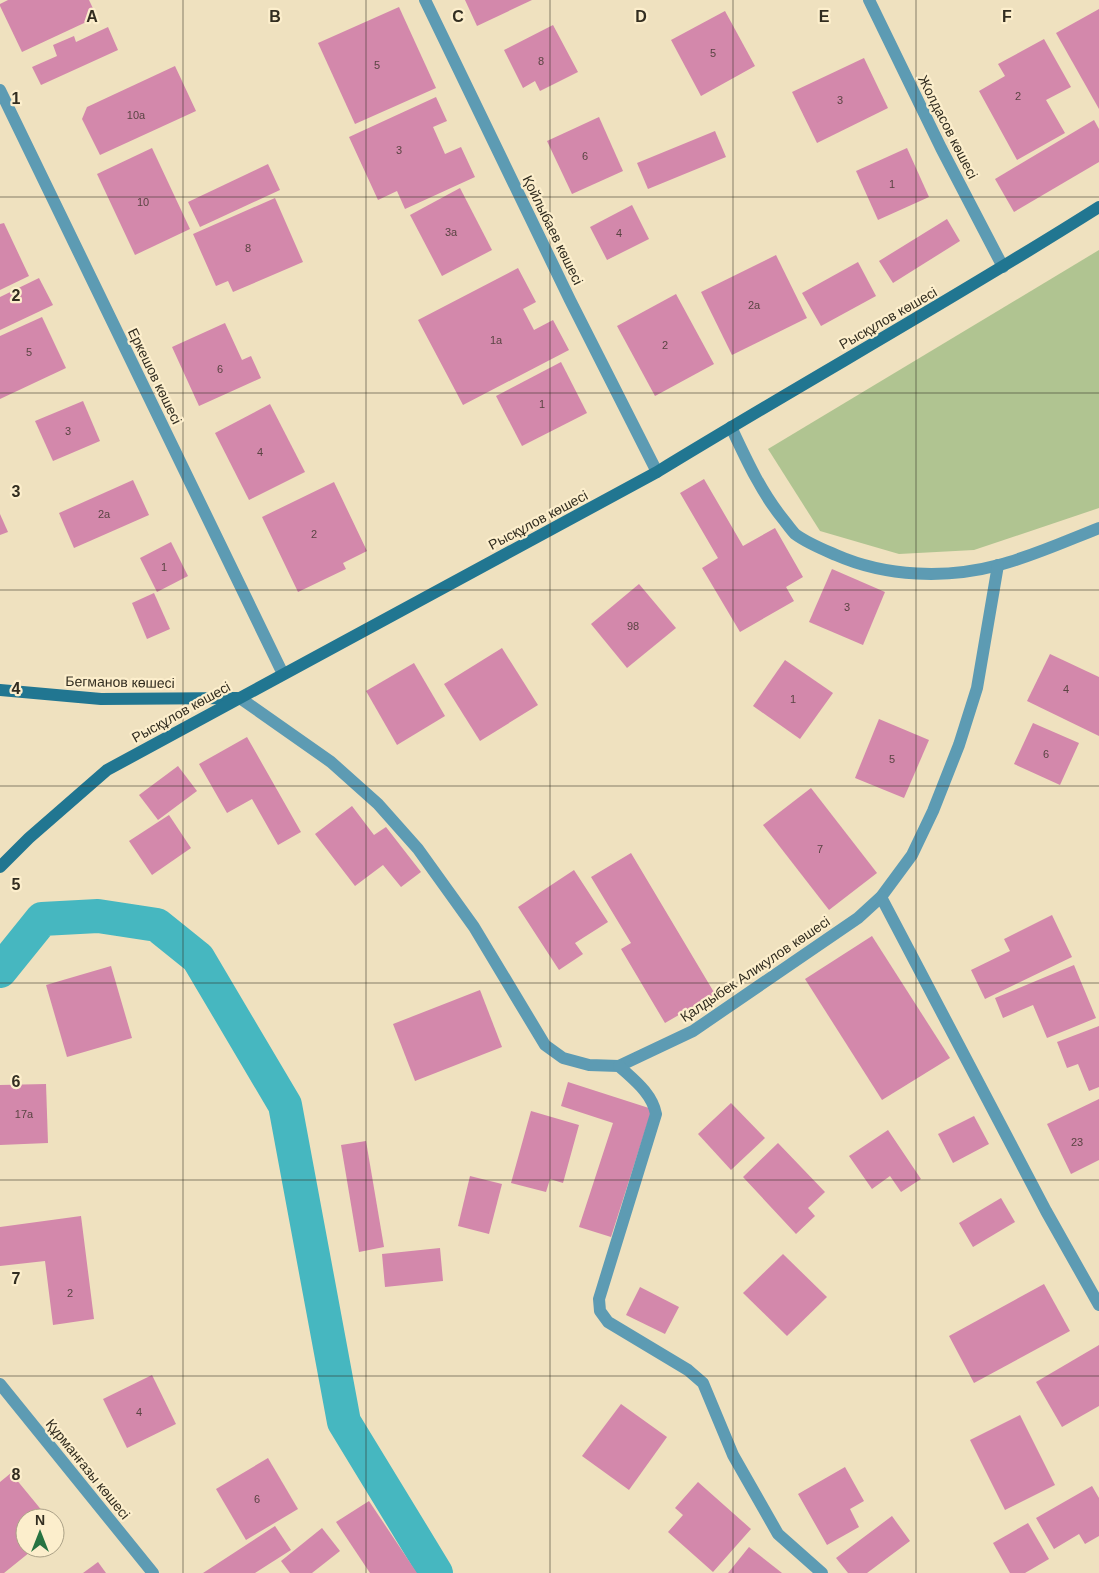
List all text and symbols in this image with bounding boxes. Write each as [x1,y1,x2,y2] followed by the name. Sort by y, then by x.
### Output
[86,8,98,25] text: A
[269,8,281,25] text: B
[452,8,464,25] text: C
[635,8,647,25] text: D
[819,8,830,25] text: E
[1002,8,1012,25] text: F
[710,47,716,59] house number: 5
[538,55,544,67] house number: 8
[374,59,380,71] house number: 5
[915,73,981,181] street label: Жолдасов көшесі
[12,90,21,107] text: 1
[1015,90,1021,102] house number: 2
[837,94,843,106] house number: 3
[127,109,146,121] house number: 10а
[396,144,402,156] house number: 3
[582,150,588,162] house number: 6
[520,173,586,287] street label: Қойлыбаев көшесі
[889,178,895,190] house number: 1
[137,196,149,208] house number: 10
[445,226,458,238] house number: 3а
[616,227,622,239] house number: 4
[245,242,251,254] house number: 8
[836,284,940,352] street label: Рысқұлов көшесі
[12,287,21,304] text: 2
[748,299,761,311] house number: 2а
[125,325,185,427] street label: Еркешов көшесі
[490,334,503,346] house number: 1а
[662,339,668,351] house number: 2
[26,346,32,358] house number: 5
[217,363,223,375] house number: 6
[539,398,545,410] house number: 1
[65,425,71,437] house number: 3
[257,446,263,458] house number: 4
[12,483,21,500] text: 3
[486,487,590,553] street label: Рысқұлов көшесі
[98,508,111,520] house number: 2а
[311,528,317,540] house number: 2
[161,561,167,573] house number: 1
[844,601,850,613] house number: 3
[627,620,639,632] house number: 98
[65,673,175,691] street label: Бегманов көшесі
[129,678,233,746] street label: Рысқұлов көшесі
[12,680,21,697] text: 4
[1063,683,1069,695] house number: 4
[790,693,796,705] house number: 1
[1043,748,1049,760] house number: 6
[889,753,895,765] house number: 5
[817,843,823,855] house number: 7
[12,876,21,893] text: 5
[677,913,833,1025] street label: Қалдыбек Аликулов көшесі
[12,1073,21,1090] text: 6
[15,1108,34,1120] house number: 17а
[1071,1136,1083,1148] house number: 23
[12,1270,21,1287] text: 7
[67,1287,73,1299] house number: 2
[136,1406,142,1418] house number: 4
[43,1416,133,1522] street label: Құрманғазы көшесі
[12,1466,21,1483] text: 8
[254,1493,260,1505] house number: 6
[15,1508,65,1558] north arrow
[35,1512,45,1528] text: N

